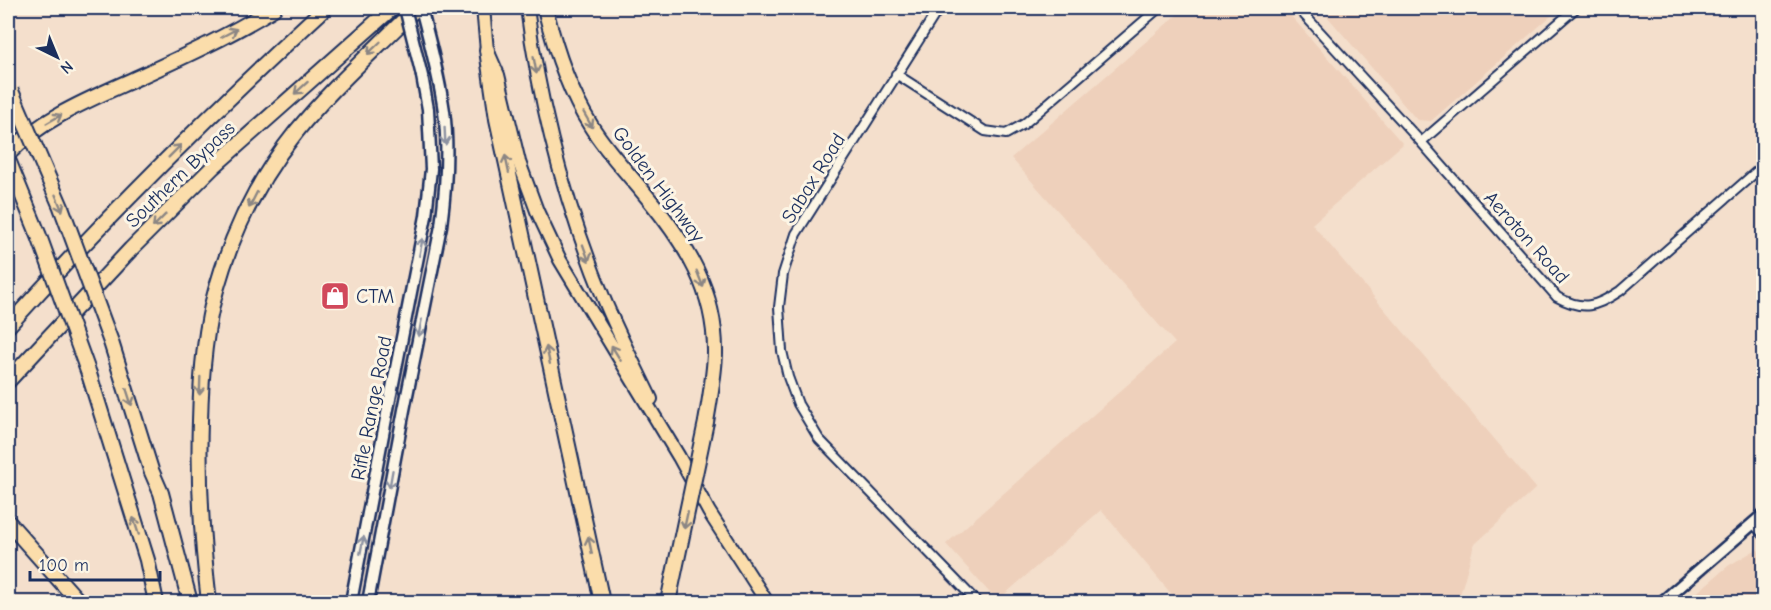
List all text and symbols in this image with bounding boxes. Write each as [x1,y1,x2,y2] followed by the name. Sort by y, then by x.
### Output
[27,27,87,87] north arrow
[220,27,238,38] one-way arrow
[366,41,381,55] one-way arrow
[530,55,541,75] one-way arrow
[57,57,77,77] text: N
[294,81,309,95] one-way arrow
[583,111,594,129] one-way arrow
[45,112,62,124] one-way arrow
[121,116,240,232] street label: Southern Bypass
[608,122,710,247] street label: Golden Highway
[440,125,451,145] one-way arrow
[777,129,850,227] street label: Sabax Road
[168,144,183,158] one-way arrow
[501,155,512,174] one-way arrow
[1479,186,1574,288] street label: Aeroton Road
[246,190,258,208] one-way arrow
[54,193,65,211] one-way arrow
[151,214,166,229] one-way arrow
[415,238,426,258] one-way arrow
[582,243,593,262] one-way arrow
[696,269,707,287] one-way arrow
[319,280,351,312] shop icon: CTM
[356,285,394,308] place label: CTM
[414,318,425,338] one-way arrow
[346,334,397,482] street label: Rifle Range Road
[609,345,621,362] one-way arrow
[542,346,553,365] one-way arrow
[195,375,206,395] one-way arrow
[124,387,135,406] one-way arrow
[385,469,396,489] one-way arrow
[680,510,691,530] one-way arrow
[130,517,141,536] one-way arrow
[357,536,368,555] one-way arrow
[584,536,595,556] one-way arrow
[30,544,160,582] scale bar
[39,555,89,576] text: 100 m

